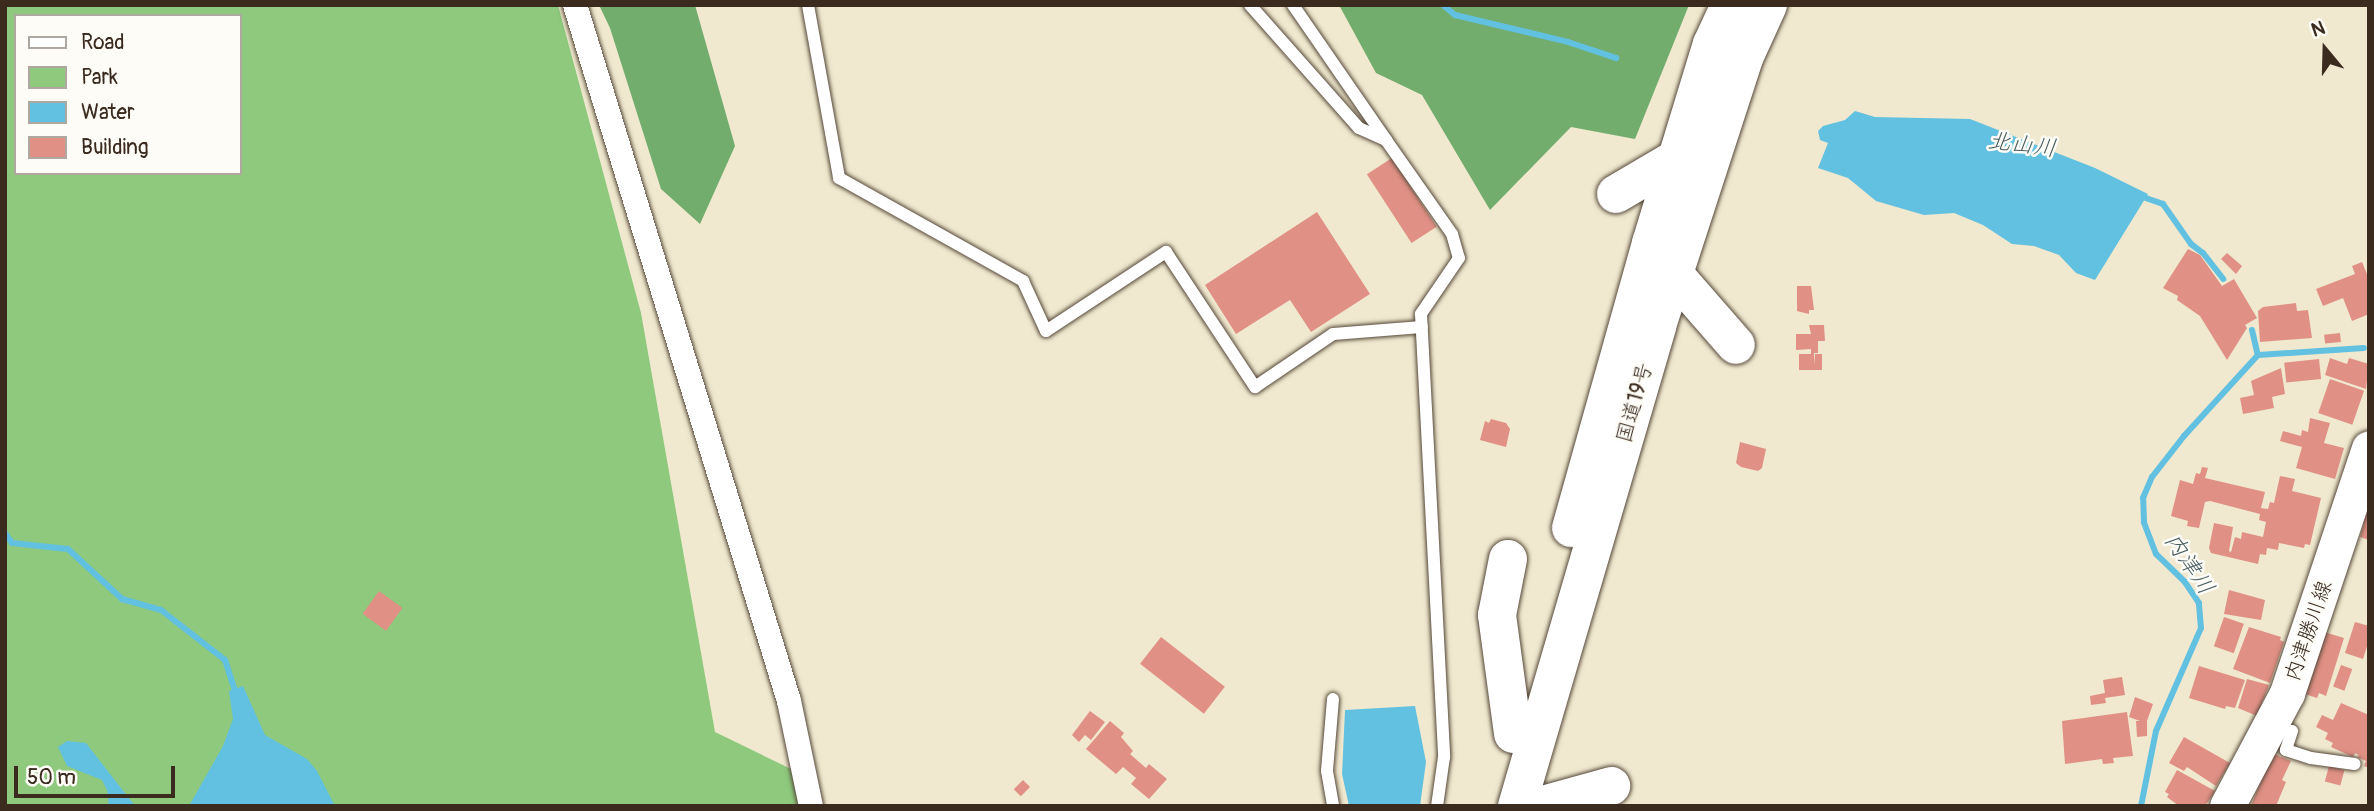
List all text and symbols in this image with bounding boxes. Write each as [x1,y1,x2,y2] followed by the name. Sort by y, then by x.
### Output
[14,14,242,175] legend
[2290,14,2360,84] north arrow
[2308,16,2328,43] text: N
[81,29,125,56] text: Road
[81,64,118,91] text: Park
[81,99,134,126] text: Water
[1986,127,2058,163] water label: 北山川
[81,134,148,161] text: Building
[1612,360,1658,446] street label: 国道19号
[2158,528,2220,600] water label: 内津川
[2280,577,2338,685] street label: 内津勝川線
[18,752,178,796] scale bar
[27,764,76,791] text: 50 m

